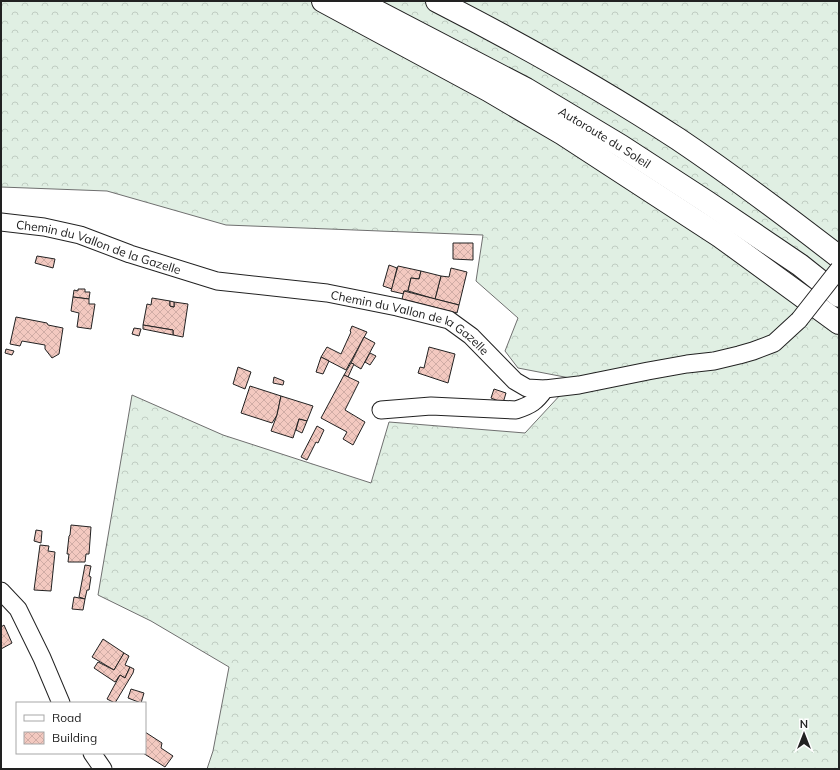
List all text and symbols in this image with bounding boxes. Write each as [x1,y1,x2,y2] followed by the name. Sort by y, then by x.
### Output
[556,103,654,171] street label: Autoroute du Soleil
[15,216,183,277] street label: Chemin du Vallon de la Gazelle
[329,286,492,358] street label: Chemin du Vallon de la Gazelle
[16,702,146,754] legend
[52,710,81,725] text: Road
[784,714,824,754] north arrow
[800,717,808,731] text: N
[52,730,97,745] text: Building

